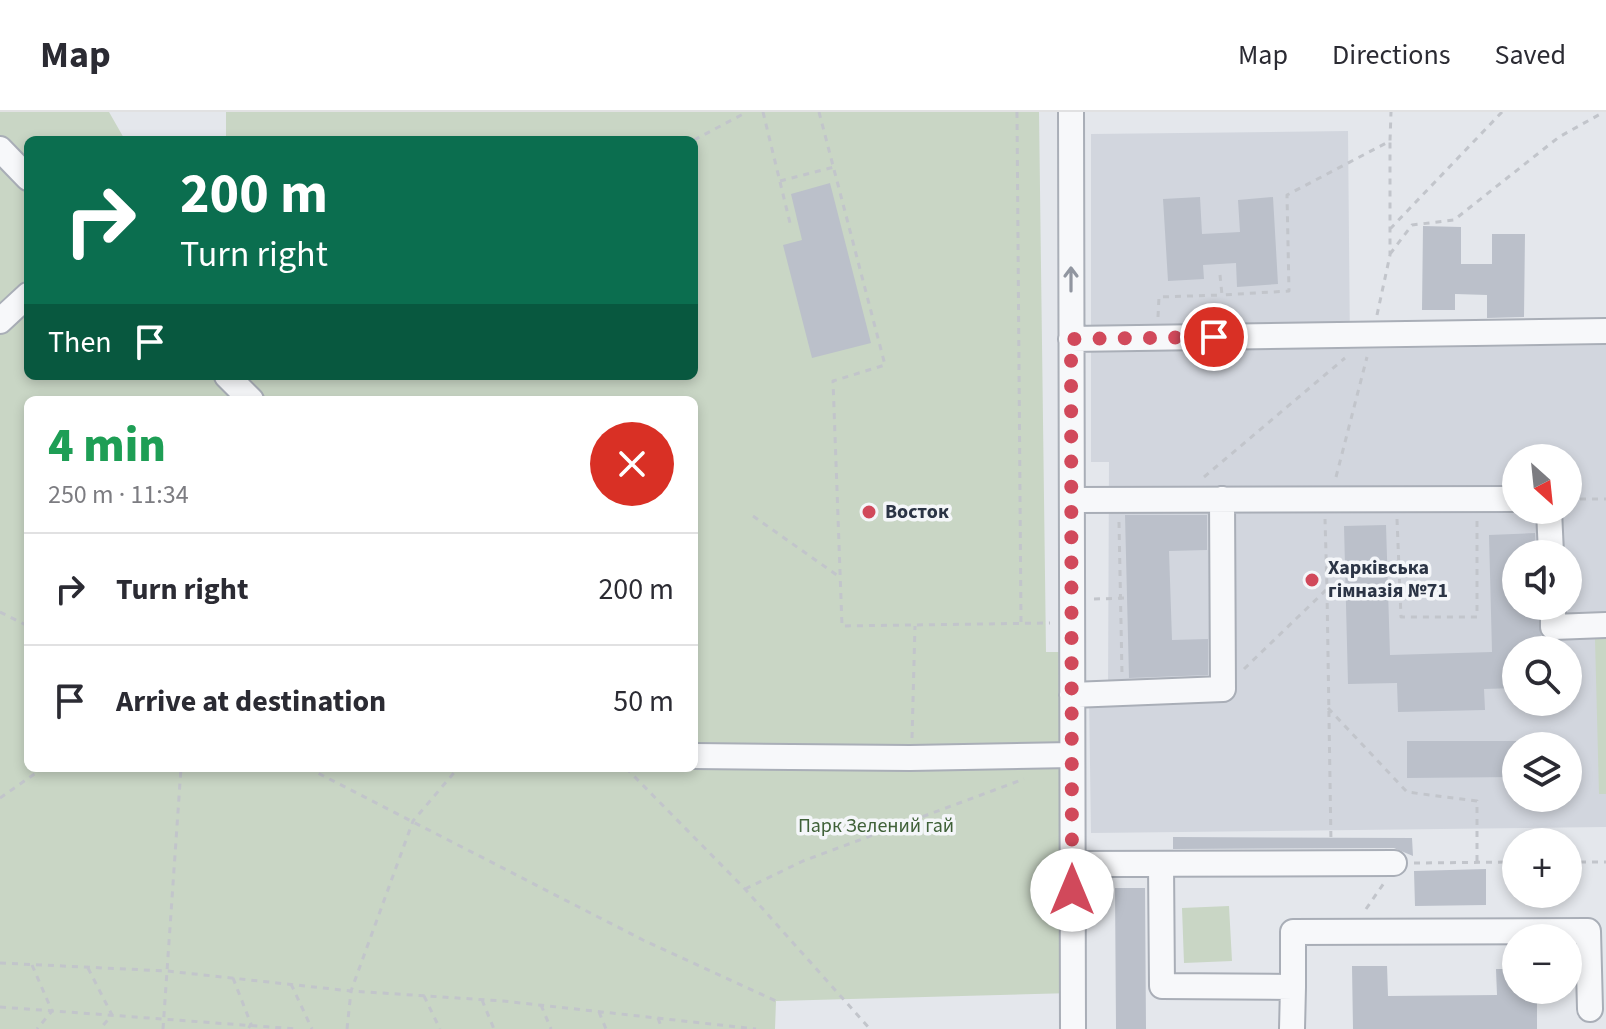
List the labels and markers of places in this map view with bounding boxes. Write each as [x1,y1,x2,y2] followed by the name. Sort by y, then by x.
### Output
[1180,303,1248,371] pin
[885,498,949,526] place label: Восток
[860,503,878,521] marker: Восток
[1328,554,1448,605] place label: Харківська гімназія №71
[1303,571,1321,589] marker: Харківська гімназія №71

